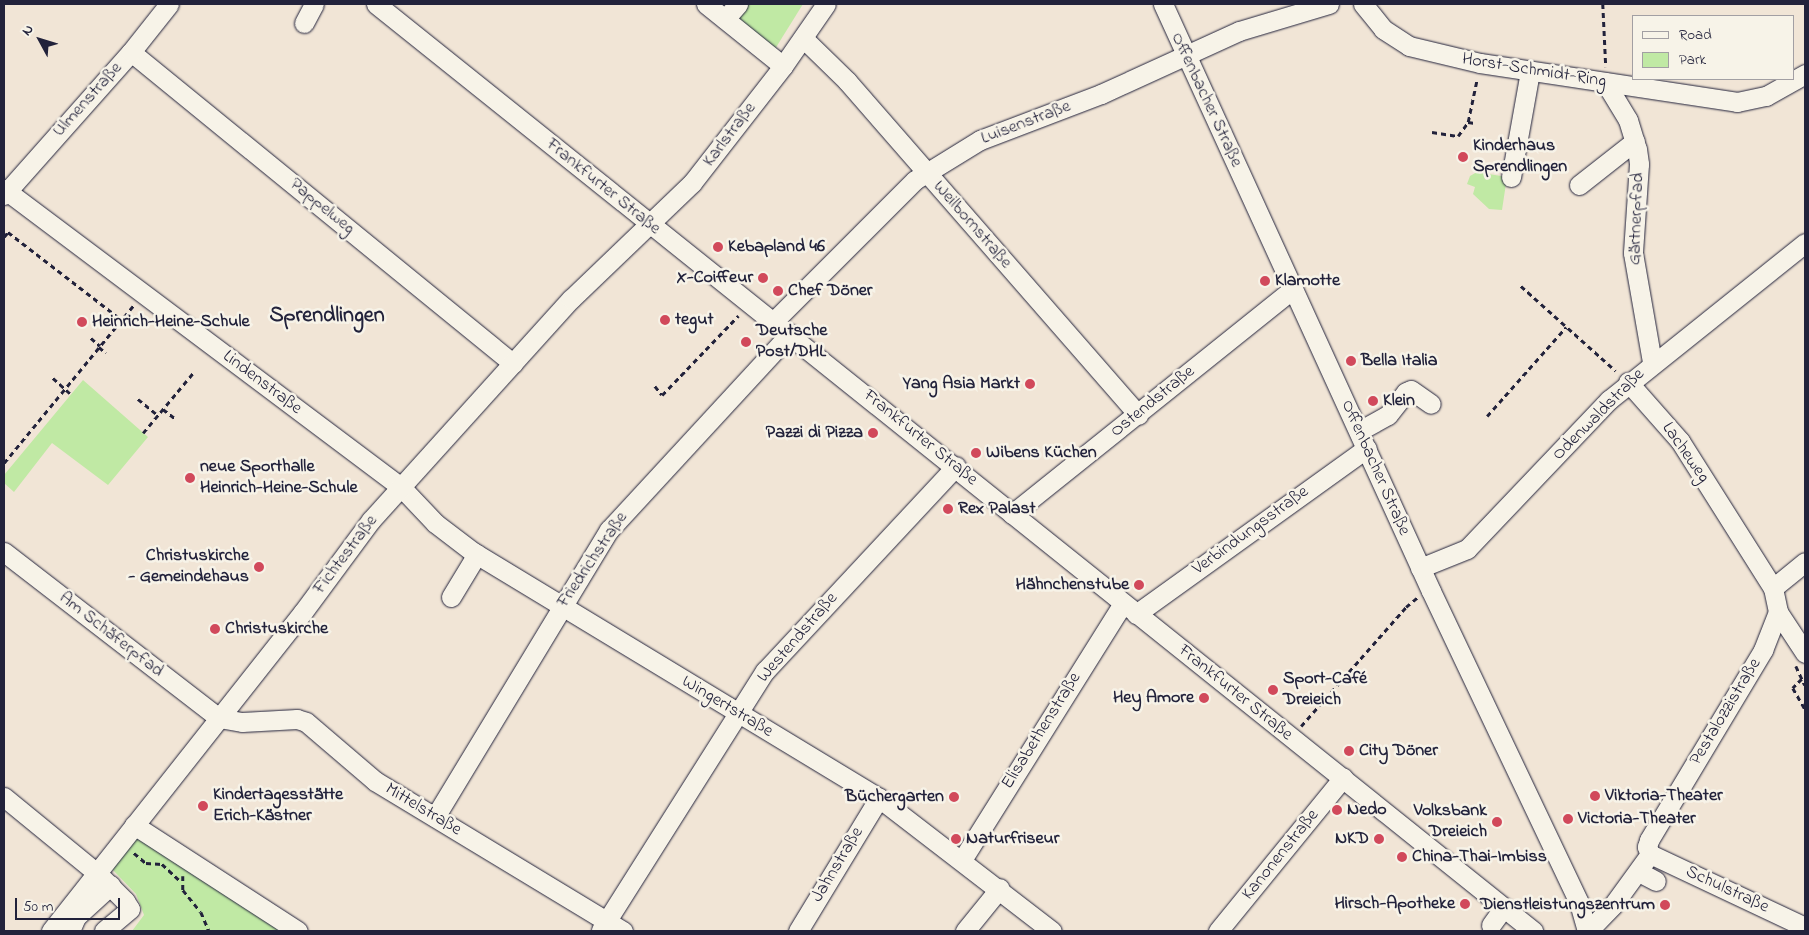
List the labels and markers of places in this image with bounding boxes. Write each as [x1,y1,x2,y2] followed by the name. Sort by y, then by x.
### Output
[1473,136,1567,178] place label: Kinderhaus Sprendlingen
[1457,151,1469,163] marker: Kinderhaus Sprendlingen
[728,236,825,258] place label: Kebapland 46
[712,241,724,253] marker: Kebapland 46
[677,267,753,289] place label: X-Coiffeur
[1275,270,1340,292] place label: Klamotte
[757,272,769,284] marker: X-Coiffeur
[1259,275,1271,287] marker: Klamotte
[788,280,872,302] place label: Chef Döner
[772,285,784,297] marker: Chef Döner
[675,309,714,331] place label: tegut
[92,311,250,333] place label: Heinrich-Heine-Schule
[659,314,671,326] marker: tegut
[76,316,88,328] marker: Heinrich-Heine-Schule
[756,321,827,364] place label: Deutsche Post/DHL
[740,336,752,348] marker: Deutsche Post/DHL
[1361,350,1437,372] place label: Bella Italia
[1345,355,1357,367] marker: Bella Italia
[903,373,1020,395] place label: Yang Asia Markt
[1024,378,1036,390] marker: Yang Asia Markt
[1383,390,1415,412] place label: Klein
[1367,395,1379,407] marker: Klein
[766,422,863,444] place label: Pazzi di Pizza
[867,427,879,439] marker: Pazzi di Pizza
[986,442,1097,464] place label: Wibens Küchen
[970,447,982,459] marker: Wibens Küchen
[200,457,358,499] place label: neue Sporthalle Heinrich-Heine-Schule
[184,472,196,484] marker: neue Sporthalle Heinrich-Heine-Schule
[958,498,1036,520] place label: Rex Palast
[942,503,954,515] marker: Rex Palast
[128,546,249,588] place label: Christuskirche - Gemeindehaus
[253,561,265,573] marker: Christuskirche - Gemeindehaus
[1016,574,1129,596] place label: Hähnchenstube
[1133,579,1145,591] marker: Hähnchenstube
[225,618,328,640] place label: Christuskirche
[209,623,221,635] marker: Christuskirche
[1283,669,1367,712] place label: Sport-Café Dreieich
[1267,684,1279,696] marker: Sport-Café Dreieich
[1113,687,1194,709] place label: Hey Amore
[1198,692,1210,704] marker: Hey Amore
[1359,740,1438,762] place label: City Döner
[1343,745,1355,757] marker: City Döner
[213,785,343,828] place label: Kindertagesstätte Erich-Kästner
[1605,785,1723,807] place label: Viktoria-Theater
[845,786,944,808] place label: Büchergarten
[1589,790,1601,802] marker: Viktoria-Theater
[948,791,960,803] marker: Büchergarten
[1347,799,1387,821] place label: Nedo
[197,800,209,812] marker: Kindertagesstätte Erich-Kästner
[1414,801,1487,844] place label: Volksbank Dreieich
[1331,804,1343,816] marker: Nedo
[1578,808,1696,830] place label: Victoria-Theater
[1562,813,1574,825] marker: Victoria-Theater
[1491,816,1503,828] marker: Volksbank Dreieich
[966,828,1059,850] place label: Naturfriseur
[1335,828,1369,850] place label: NKD
[950,833,962,845] marker: Naturfriseur
[1373,833,1385,845] marker: NKD
[1412,846,1547,868] place label: China-Thai-Imbiss
[1396,851,1408,863] marker: China-Thai-Imbiss
[1334,893,1455,915] place label: Hirsch-Apotheke
[1480,894,1655,916] place label: Dienstleistungszentrum
[1459,898,1471,910] marker: Hirsch-Apotheke
[1659,899,1671,911] marker: Dienstleistungszentrum

